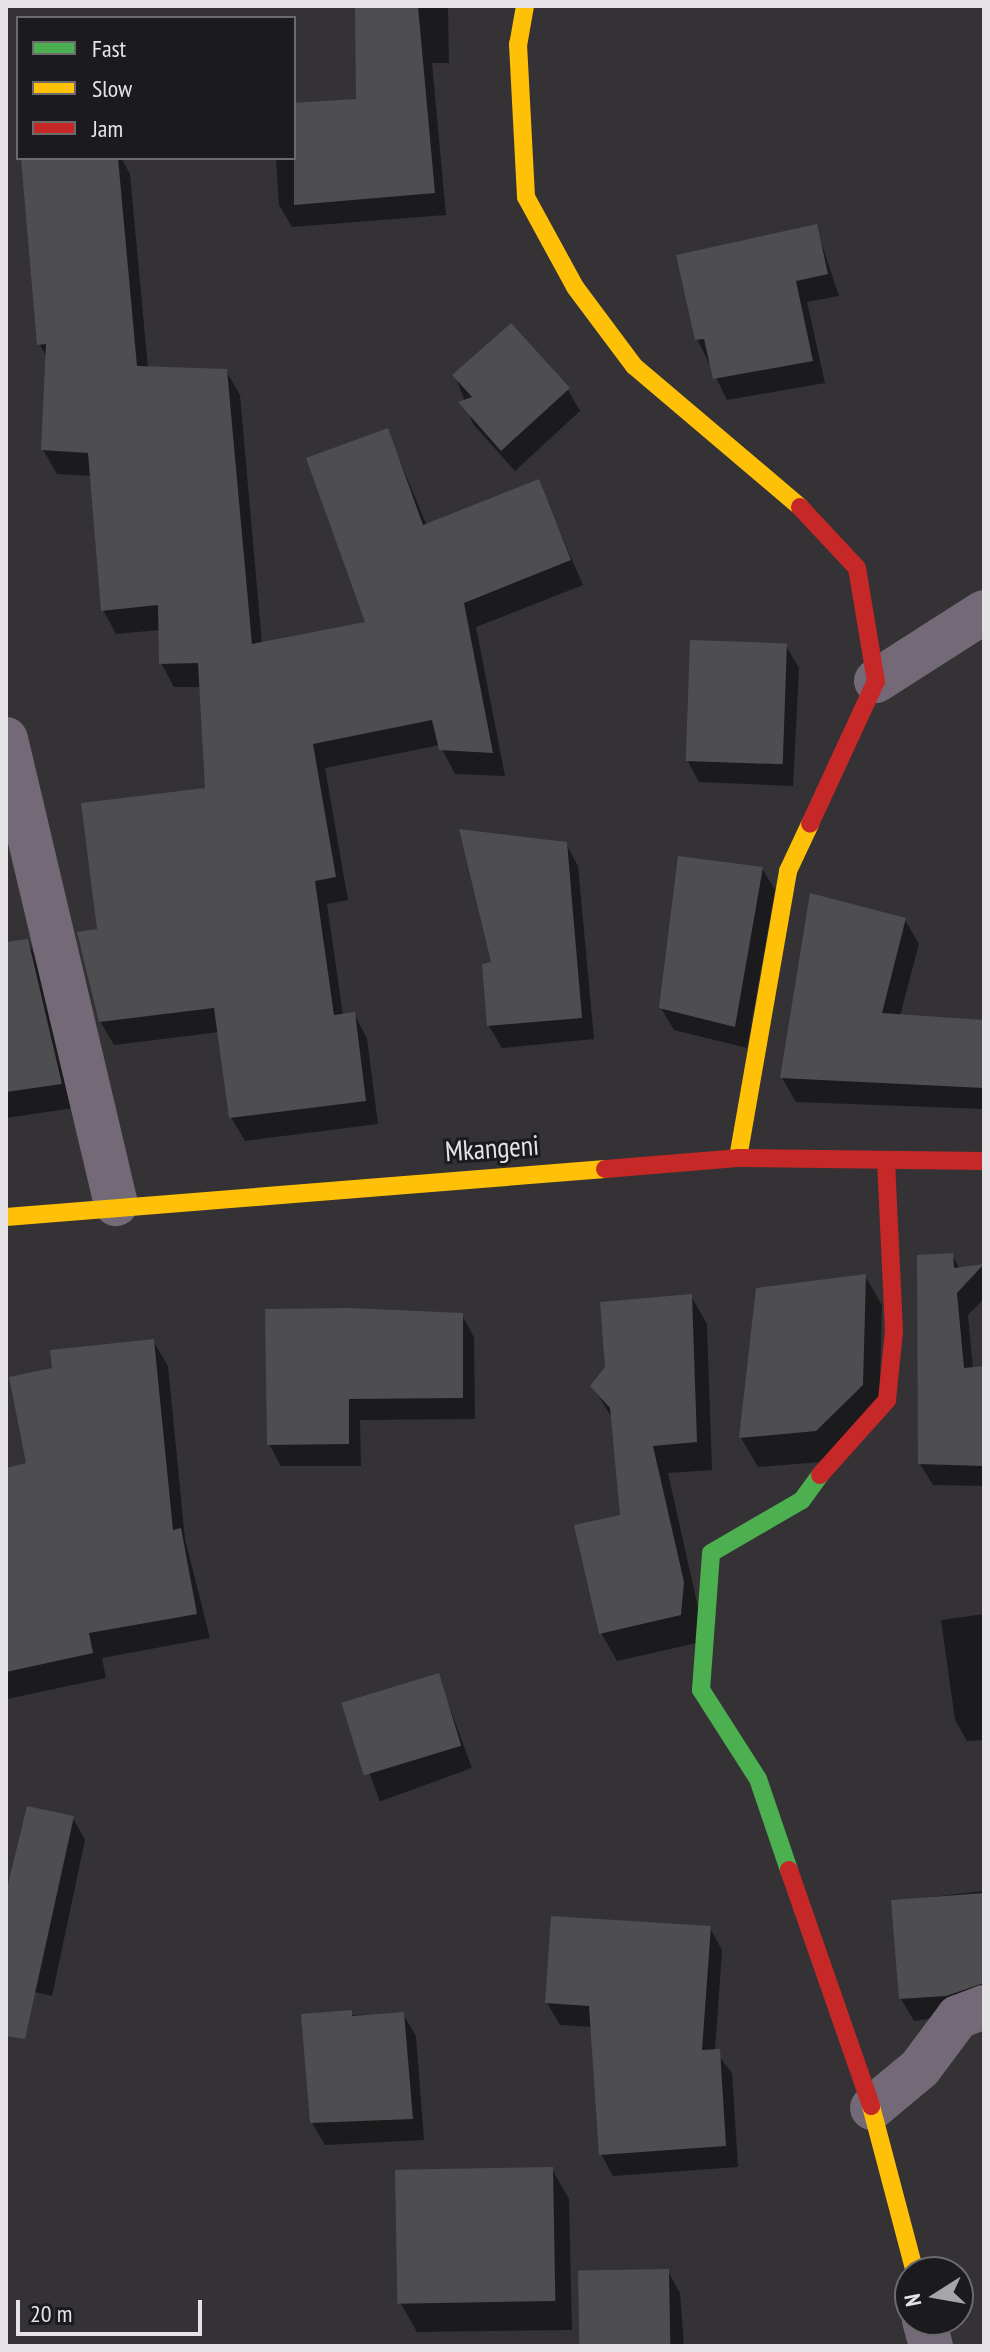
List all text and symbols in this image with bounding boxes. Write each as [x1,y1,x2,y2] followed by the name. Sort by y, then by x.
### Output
[16,16,296,160] legend
[92,33,126,64] text: Fast
[92,73,132,104] text: Slow
[92,113,123,144] text: Jam
[444,1128,540,1168] street label: Mkangeni
[894,2256,974,2336] north arrow
[20,2284,206,2334] scale bar
[898,2292,927,2309] text: N
[30,2298,72,2329] text: 20 m

